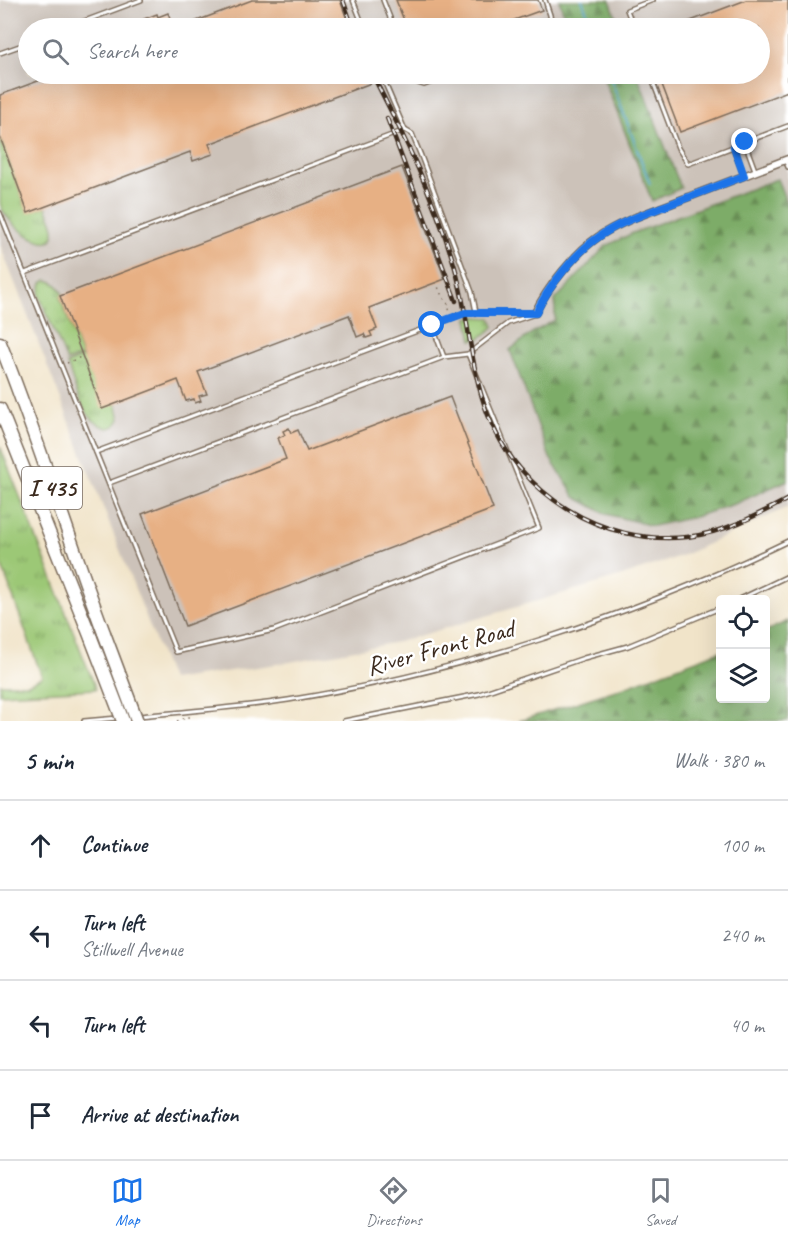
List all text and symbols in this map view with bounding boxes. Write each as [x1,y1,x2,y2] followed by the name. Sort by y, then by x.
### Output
[18,18,770,84] search box
[39,35,72,68] icon: search
[87,37,177,65] text: Search here
[731,128,757,154] route end
[418,311,444,337] route start
[22,467,82,509] road number: I 435
[716,595,770,703] map controls
[716,595,770,649] button: locate
[363,611,521,683] street label: River Front Road
[716,649,770,703] button: layers
[24,744,73,777] text: 5 min
[674,748,764,773] text: Walk · 380 m
[24,829,57,862] icon: ahead
[81,831,147,859] text: Continue
[721,833,764,858] text: 100 m
[81,909,145,937] text: Turn left
[24,919,57,952] icon: left
[721,923,764,948] text: 240 m
[81,937,183,962] text: Stillwell Avenue
[24,1009,57,1042] icon: left
[81,1011,145,1039] text: Turn left
[730,1013,764,1038] text: 40 m
[24,1099,57,1132] icon: arrive
[81,1101,238,1129] text: Arrive at destination
[111,1174,144,1230] tab: Map
[366,1174,422,1230] tab: Directions
[644,1174,677,1230] tab: Saved

